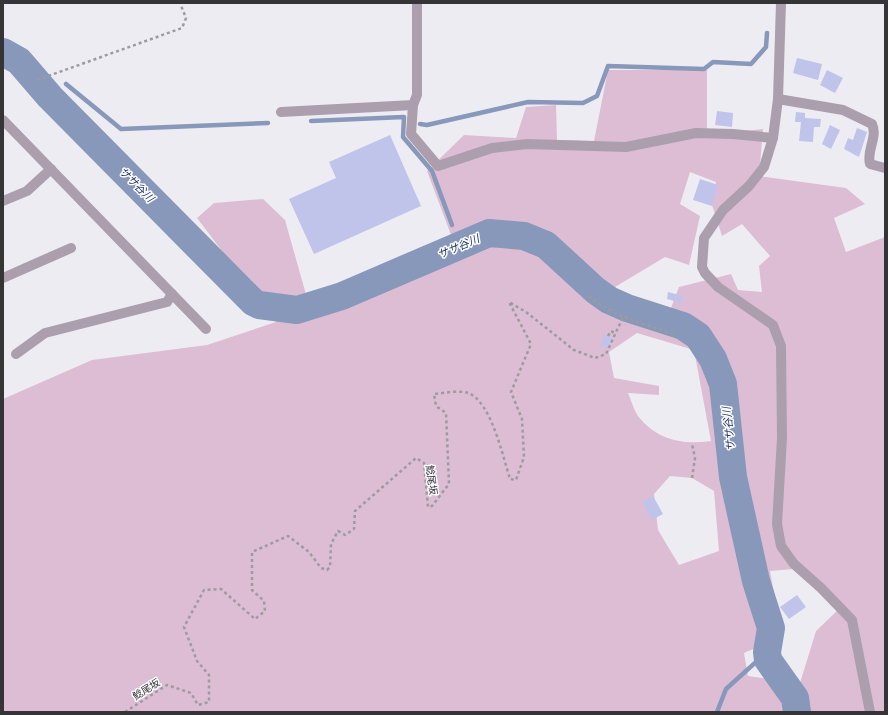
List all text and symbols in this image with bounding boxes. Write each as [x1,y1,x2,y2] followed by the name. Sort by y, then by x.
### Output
[117,164,158,205] water label: ササ谷川
[435,231,482,261] water label: ササ谷川
[719,405,737,452] water label: ササ谷川
[424,464,440,496] street label: 鯰尾坂
[130,676,162,702] street label: 鯰尾坂

